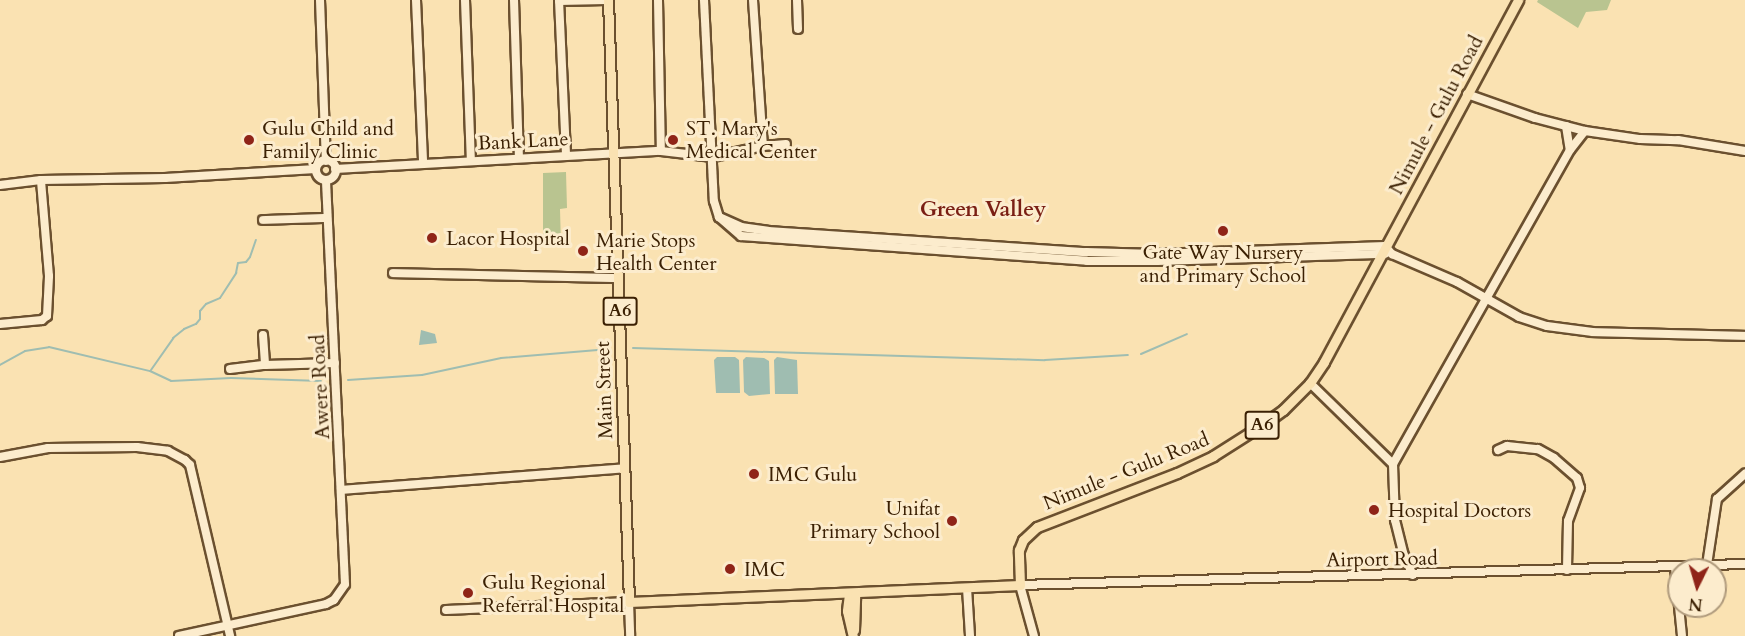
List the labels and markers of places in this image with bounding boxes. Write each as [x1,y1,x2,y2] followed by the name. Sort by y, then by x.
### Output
[262,116,394,163] place label: Gulu Child and Family Clinic
[686,116,817,163] place label: ST. Mary's Medical Center
[240,131,258,149] marker: Gulu Child and Family Clinic
[664,131,682,149] marker: ST. Mary's Medical Center
[1216,224,1230,238] marker: Gate Way Nursery and Primary School
[446,226,570,250] place label: Lacor Hospital
[596,228,717,275] place label: Marie Stops Health Center
[423,229,441,247] marker: Lacor Hospital
[1140,240,1306,287] place label: Gate Way Nursery and Primary School
[574,242,592,260] marker: Marie Stops Health Center
[768,462,857,486] place label: IMC Gulu
[745,465,763,483] marker: IMC Gulu
[810,497,940,544] place label: Unifat Primary School
[1388,498,1531,522] place label: Hospital Doctors
[1365,501,1383,519] marker: Hospital Doctors
[945,514,959,528] marker: Unifat Primary School
[744,557,785,581] place label: IMC
[721,560,739,578] marker: IMC
[482,570,624,617] place label: Gulu Regional Referral Hospital
[459,584,477,602] marker: Gulu Regional Referral Hospital

